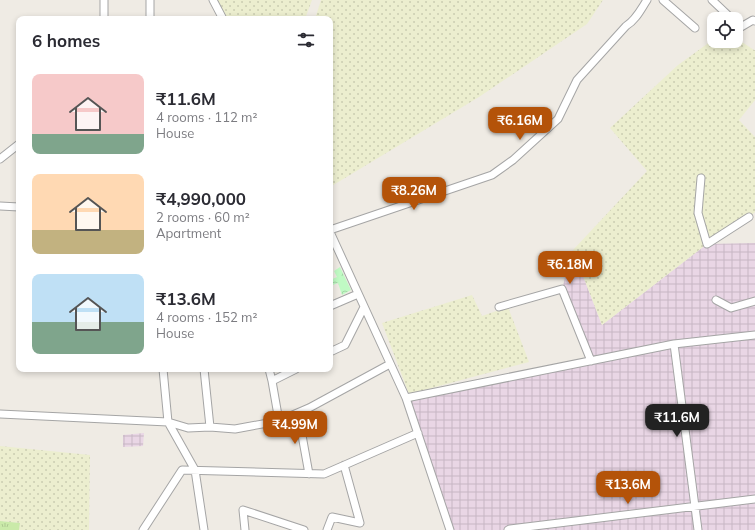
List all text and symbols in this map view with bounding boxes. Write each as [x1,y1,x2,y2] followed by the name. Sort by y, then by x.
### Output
[707,12,743,48] map controls
[707,12,743,48] button: locate
[295,29,317,51] icon: filters
[32,30,100,51] text: 6 homes
[156,88,216,109] text: ₹11.6M
[64,90,112,138] icon: home
[487,107,553,141] pin: ₹6.16M
[156,109,257,125] text: 4 rooms · 112 m²
[497,112,543,128] text: ₹6.16M
[156,125,194,141] text: House
[381,177,447,211] pin: ₹8.26M
[391,182,437,198] text: ₹8.26M
[156,188,246,209] text: ₹4,990,000
[64,190,112,238] icon: home
[156,209,250,225] text: 2 rooms · 60 m²
[156,225,221,241] text: Apartment
[537,251,603,285] pin: ₹6.18M
[547,256,593,272] text: ₹6.18M
[156,288,216,309] text: ₹13.6M
[64,290,112,338] icon: home
[156,309,257,325] text: 4 rooms · 152 m²
[156,325,194,341] text: House
[644,404,710,438] pin: ₹11.6M
[654,409,700,425] text: ₹11.6M
[262,411,328,445] pin: ₹4.99M
[272,416,318,432] text: ₹4.99M
[595,471,661,505] pin: ₹13.6M
[605,476,651,492] text: ₹13.6M

